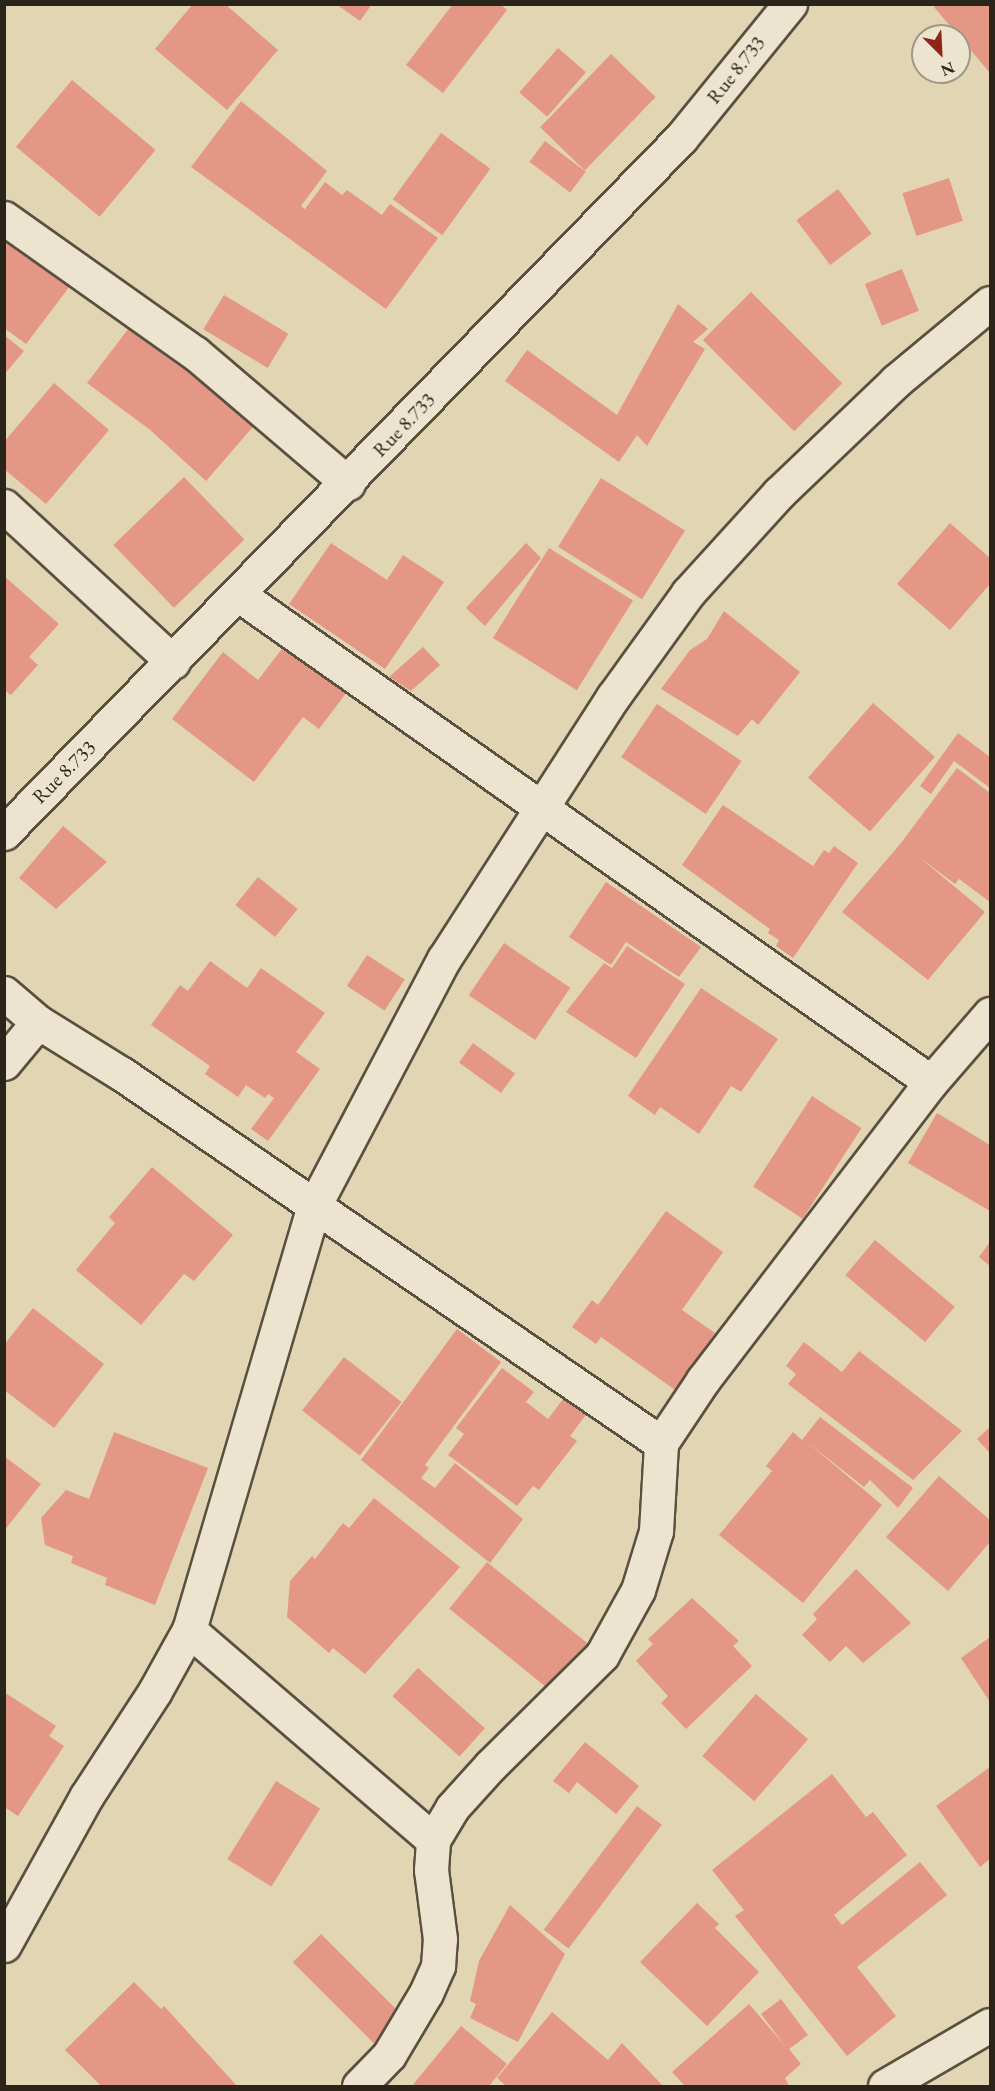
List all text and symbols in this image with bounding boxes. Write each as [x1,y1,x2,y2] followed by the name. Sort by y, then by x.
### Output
[911,24,971,84] north arrow
[702,32,770,108] street label: Rue 8.733
[938,57,958,81] text: N
[368,388,440,462] street label: Rue 8.733
[27,735,101,809] street label: Rue 8.733

